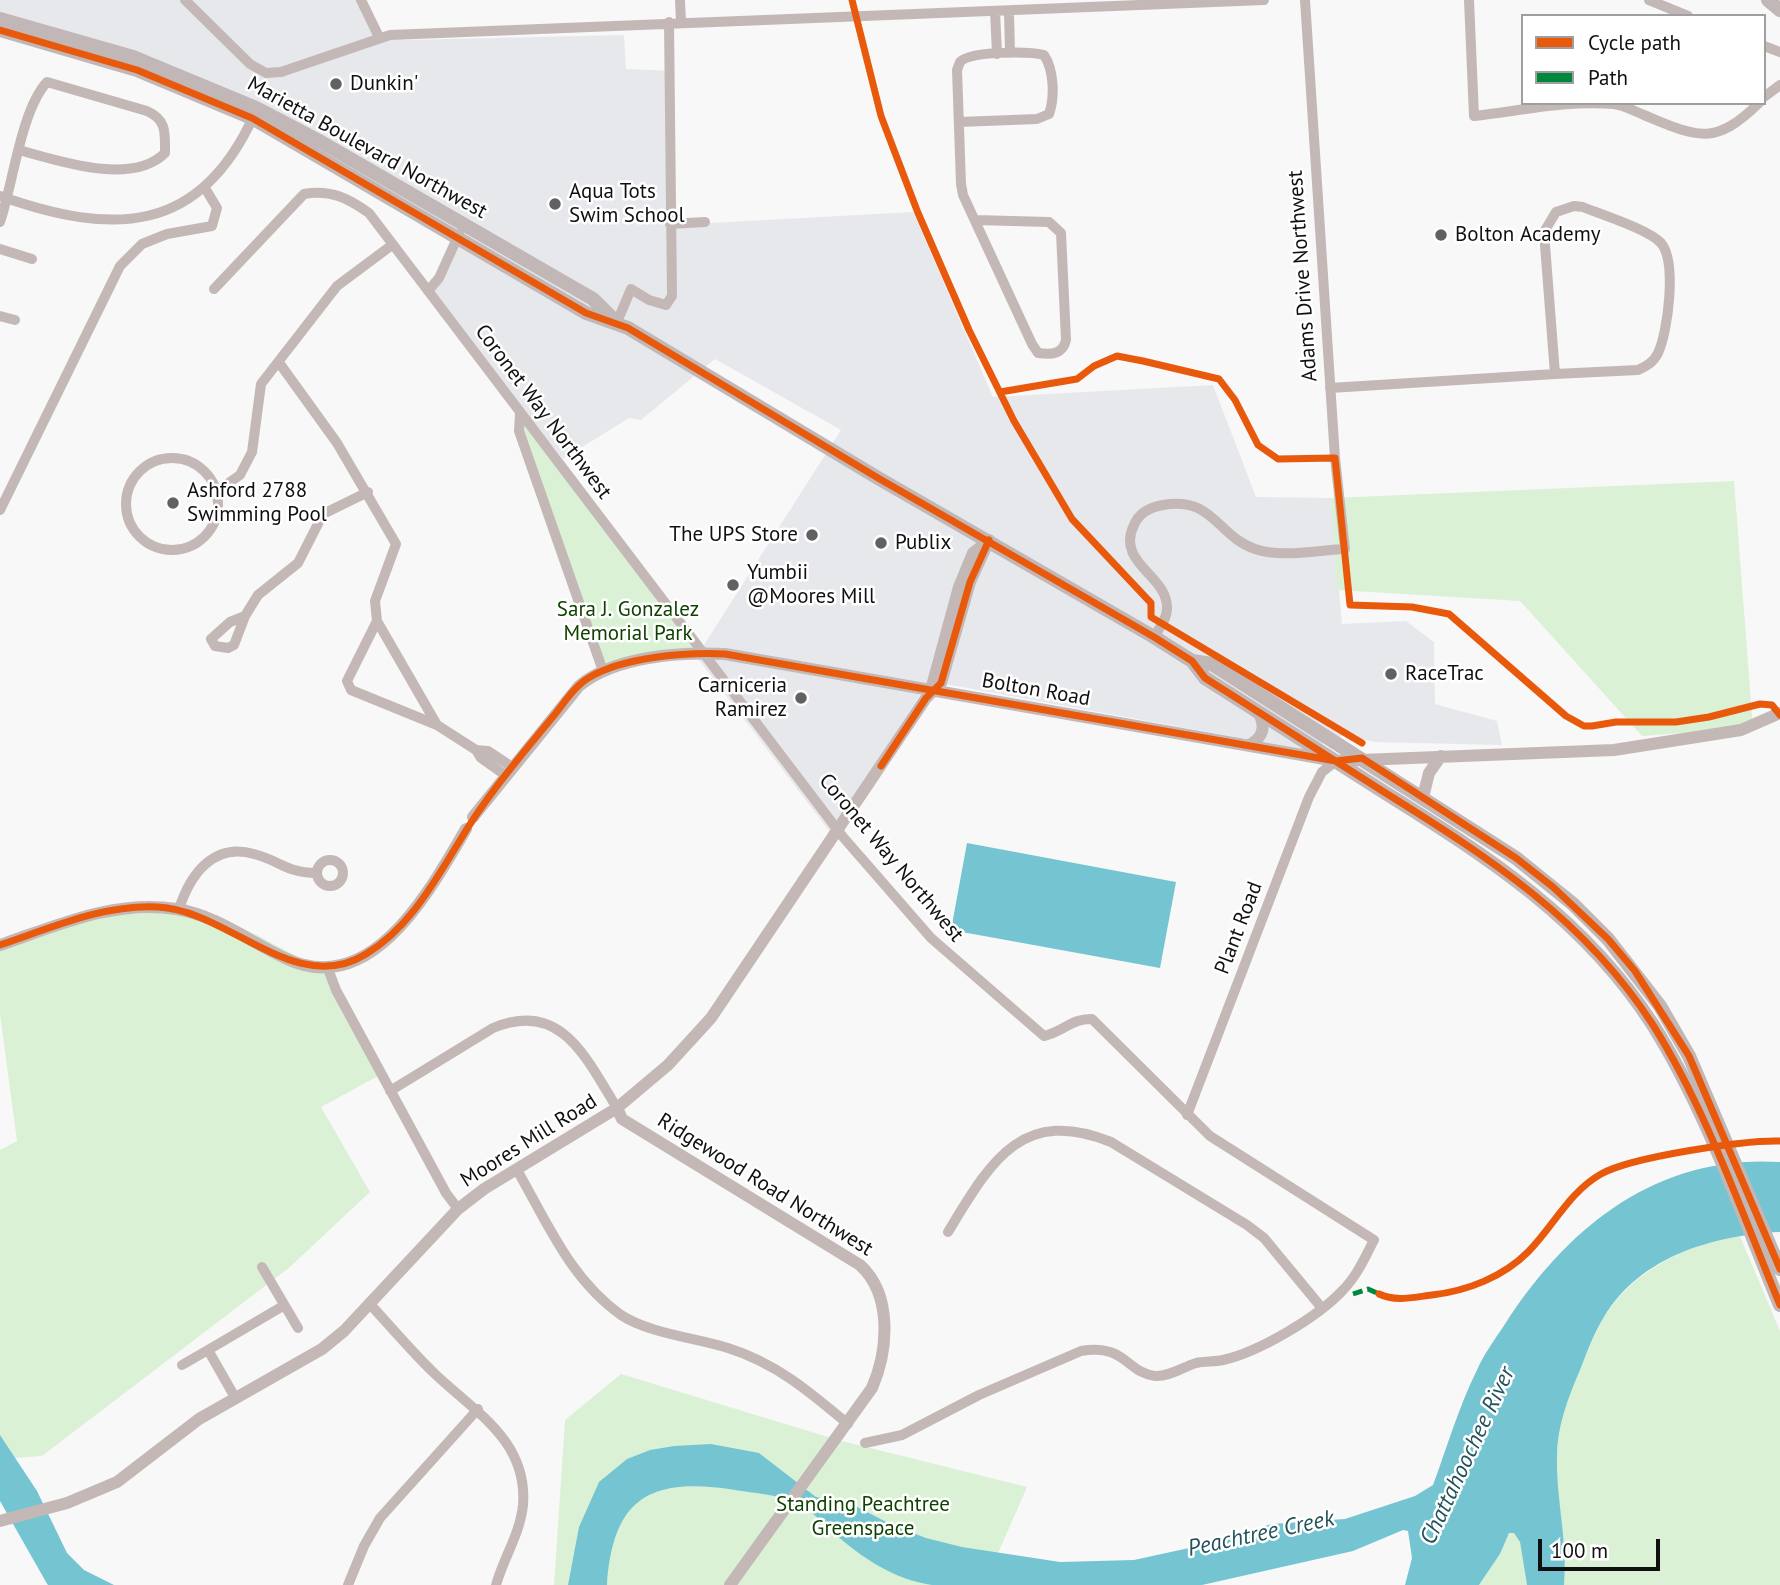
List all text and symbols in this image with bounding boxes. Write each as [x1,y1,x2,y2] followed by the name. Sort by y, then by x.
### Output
[1521,14,1766,105] legend
[1588,29,1681,56] text: Cycle path
[1588,64,1628,91] text: Path
[350,71,418,97] place label: Dunkin'
[243,72,491,224] street label: Marietta Boulevard Northwest
[328,76,344,92] marker: Dunkin'
[1283,169,1323,383] street label: Adams Drive Northwest
[569,179,685,229] place label: Aqua Tots Swim School
[547,196,563,212] marker: Aqua Tots Swim School
[1455,222,1601,248] place label: Bolton Academy
[1433,227,1449,243] marker: Bolton Academy
[469,320,617,504] street label: Coronet Way Northwest
[187,478,327,528] place label: Ashford 2788 Swimming Pool
[165,495,181,511] marker: Ashford 2788 Swimming Pool
[669,522,798,548] place label: The UPS Store
[804,527,820,543] marker: The UPS Store
[895,530,951,556] place label: Publix
[873,535,889,551] marker: Publix
[747,560,875,610] place label: Yumbii @Moores Mill
[725,577,741,593] marker: Yumbii @Moores Mill
[557,597,699,647] park label: Sara J. Gonzalez Memorial Park
[1405,661,1484,687] place label: RaceTrac
[1383,666,1399,682] marker: RaceTrac
[980,668,1092,712] street label: Bolton Road
[698,673,787,723] place label: Carniceria Ramirez
[793,690,809,706] marker: Carniceria Ramirez
[813,769,969,947] street label: Coronet Way Northwest
[1210,878,1268,978] street label: Plant Road
[456,1089,602,1193] street label: Moores Mill Road
[653,1108,877,1262] street label: Ridgewood Road Northwest
[1415,1363,1521,1549] water label: Chattahoochee River
[776,1492,950,1542] park label: Standing Peachtree Greenspace
[1185,1505,1337,1563] water label: Peachtree Creek
[1542,1526,1664,1570] scale bar
[1551,1537,1608,1564] text: 100 m

